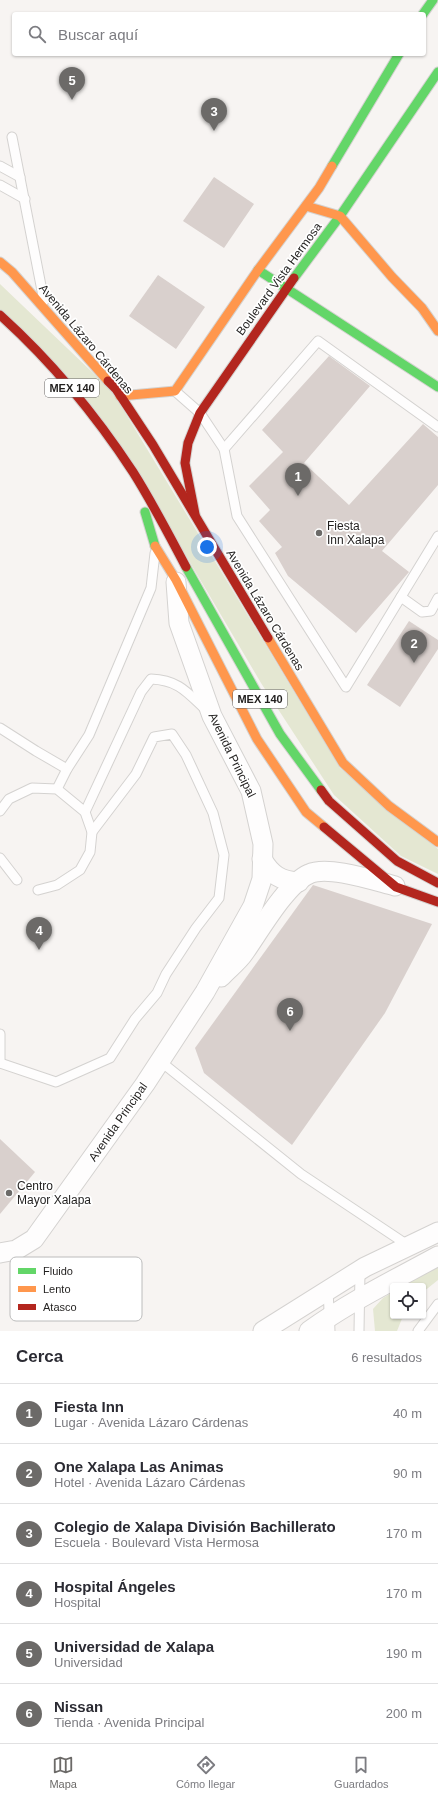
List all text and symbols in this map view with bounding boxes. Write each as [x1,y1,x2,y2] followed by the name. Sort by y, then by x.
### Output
[12,12,426,56] search box
[26,23,48,45] icon: search
[58,26,138,43] text: Buscar aquí
[59,67,85,100] pin: 5
[201,98,227,131] pin: 3
[233,220,325,338] street label: Boulevard Vista Hermosa
[36,281,136,397] street label: Avenida Lázaro Cárdenas
[45,379,99,397] road number: MEX 140
[285,463,311,496] pin: 1
[327,519,385,547] place label: Fiesta Inn Xalapa
[314,528,324,538] marker: Fiesta Inn Xalapa
[197,537,217,557] your location
[223,547,307,673] street label: Avenida Lázaro Cárdenas
[401,630,427,663] pin: 2
[233,690,287,708] road number: MEX 140
[205,710,259,800] street label: Avenida Principal
[26,917,52,950] pin: 4
[277,998,303,1031] pin: 6
[86,1080,150,1164] street label: Avenida Principal
[17,1179,91,1207] place label: Centro Mayor Xalapa
[4,1188,14,1198] marker: Centro Mayor Xalapa
[10,1257,142,1321] legend
[43,1265,73,1277] text: Fluido
[43,1283,71,1295] text: Lento
[390,1283,426,1319] map controls
[390,1283,426,1319] button: locate
[43,1301,77,1313] text: Atasco
[16,1347,63,1366] text: Cerca
[351,1350,422,1365] text: 6 resultados
[54,1398,124,1415] text: Fiesta Inn
[25,1406,33,1421] text: 1
[393,1406,422,1421] text: 40 m
[54,1415,248,1430] text: Lugar · Avenida Lázaro Cárdenas
[54,1458,224,1475] text: One Xalapa Las Animas
[25,1466,33,1481] text: 2
[393,1466,422,1481] text: 90 m
[54,1475,245,1490] text: Hotel · Avenida Lázaro Cárdenas
[54,1518,336,1535] text: Colegio de Xalapa División Bachillerato
[25,1526,33,1541] text: 3
[386,1526,422,1541] text: 170 m
[54,1535,259,1550] text: Escuela · Boulevard Vista Hermosa
[54,1578,176,1595] text: Hospital Ángeles
[25,1586,33,1601] text: 4
[386,1586,422,1601] text: 170 m
[54,1595,101,1610] text: Hospital
[54,1638,214,1655] text: Universidad de Xalapa
[25,1646,33,1661] text: 5
[386,1646,422,1661] text: 190 m
[54,1655,123,1670] text: Universidad
[54,1698,103,1715] text: Nissan
[25,1706,33,1721] text: 6
[386,1706,422,1721] text: 200 m
[54,1715,204,1730] text: Tienda · Avenida Principal
[49,1754,77,1790] tab: Mapa
[176,1754,235,1790] tab: Cómo llegar
[334,1754,389,1790] tab: Guardados

